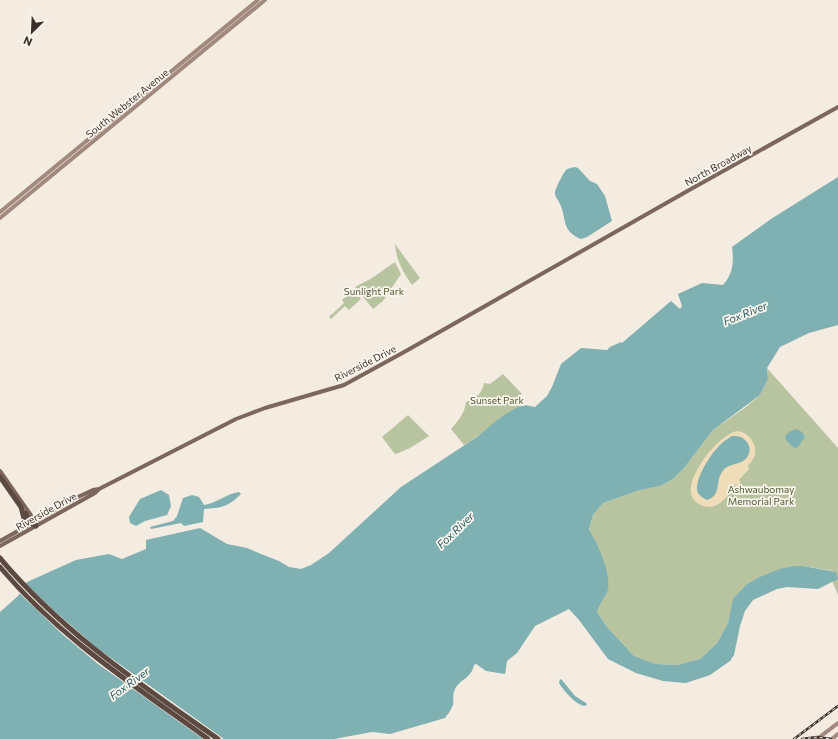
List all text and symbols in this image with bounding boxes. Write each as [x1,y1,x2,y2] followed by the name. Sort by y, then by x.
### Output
[12,12,52,52] north arrow
[21,34,34,49] text: N
[83,66,171,140] street label: South Webster Avenue
[682,142,754,188] street label: North Broadway
[344,285,405,297] park label: Sunlight Park
[721,298,769,328] water label: Fox River
[332,342,398,384] street label: Riverside Drive
[470,394,525,406] park label: Sunset Park
[728,483,795,507] park label: Ashwaubomay Memorial Park
[14,489,78,533] street label: Riverside Drive
[434,509,477,551] water label: Fox River
[106,664,152,702] water label: Fox River

